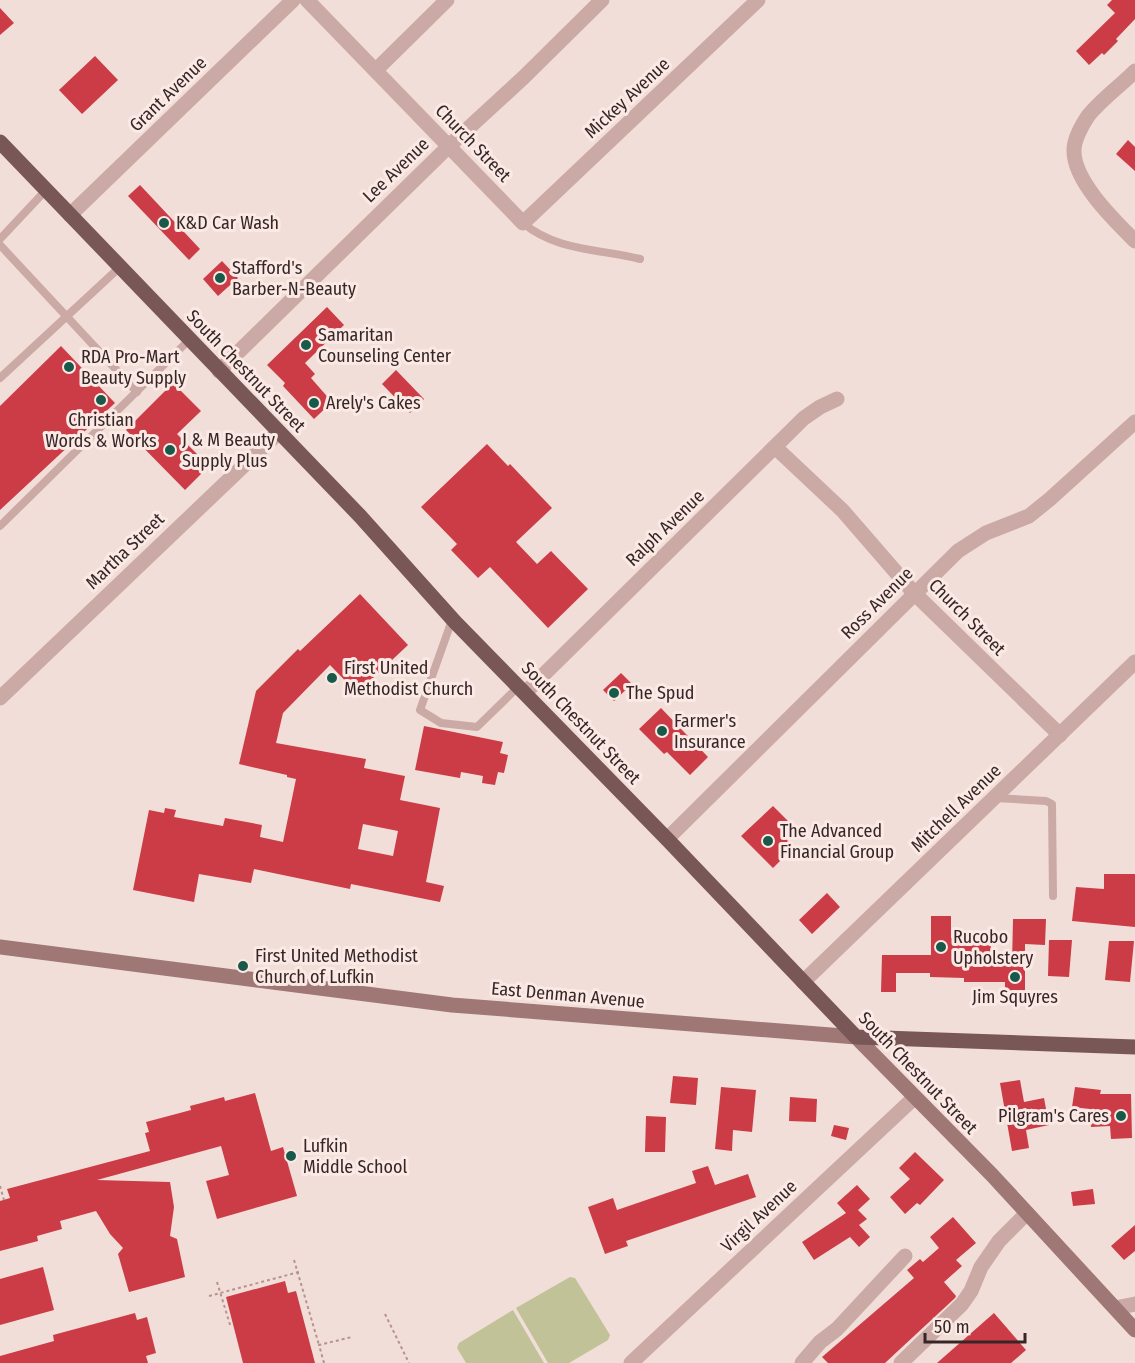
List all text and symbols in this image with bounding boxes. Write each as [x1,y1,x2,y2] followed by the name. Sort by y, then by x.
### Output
[125,52,211,136] street label: Grant Avenue
[580,53,674,143] street label: Mickey Avenue
[431,100,515,186] street label: Church Street
[358,133,434,207] street label: Lee Avenue
[176,212,279,234] place label: K&D Car Wash
[157,216,171,230] marker: K&D Car Wash
[232,257,356,300] place label: Stafford's Barber-N-Beauty
[213,271,227,285] marker: Stafford's Barber-N-Beauty
[182,305,310,437] street label: South Chestnut Street
[318,324,452,367] place label: Samaritan Counseling Center
[299,338,313,352] marker: Samaritan Counseling Center
[81,346,186,389] place label: RDA Pro-Mart Beauty Supply
[62,360,76,374] marker: RDA Pro-Mart Beauty Supply
[326,392,421,414] place label: Arely's Cakes
[94,393,108,407] marker: Christian Words & Works
[307,396,321,410] marker: Arely's Cakes
[45,409,157,452] place label: Christian Words & Works
[182,429,275,472] place label: J & M Beauty Supply Plus
[163,443,177,457] marker: J & M Beauty Supply Plus
[621,485,709,571] street label: Ralph Avenue
[81,508,169,594] street label: Martha Street
[837,562,918,643] street label: Ross Avenue
[924,574,1010,660] street label: Church Street
[344,657,473,700] place label: First United Methodist Church
[517,657,645,789] street label: South Chestnut Street
[325,671,339,685] marker: First United Methodist Church
[626,682,695,704] place label: The Spud
[607,686,621,700] marker: The Spud
[674,710,746,753] place label: Farmer's Insurance
[655,724,669,738] marker: Farmer's Insurance
[906,759,1006,857] street label: Mitchell Avenue
[780,820,894,863] place label: The Advanced Financial Group
[761,834,775,848] marker: The Advanced Financial Group
[953,926,1033,969] place label: Rucobo Upholstery
[934,940,948,954] marker: Rucobo Upholstery
[255,945,418,988] place label: First United Methodist Church of Lufkin
[236,959,250,973] marker: First United Methodist Church of Lufkin
[1008,970,1022,984] marker: Jim Squyres
[490,977,646,1013] street label: East Denman Avenue
[972,986,1058,1008] place label: Jim Squyres
[854,1007,982,1139] street label: South Chestnut Street
[998,1105,1109,1127] place label: Pilgram's Cares
[1114,1109,1128,1123] marker: Pilgram's Cares
[303,1135,407,1178] place label: Lufkin Middle School
[284,1149,298,1163] marker: Lufkin Middle School
[716,1175,802,1257] street label: Virgil Avenue
[925,1306,1026,1344] scale bar
[934,1316,970,1338] text: 50 m

